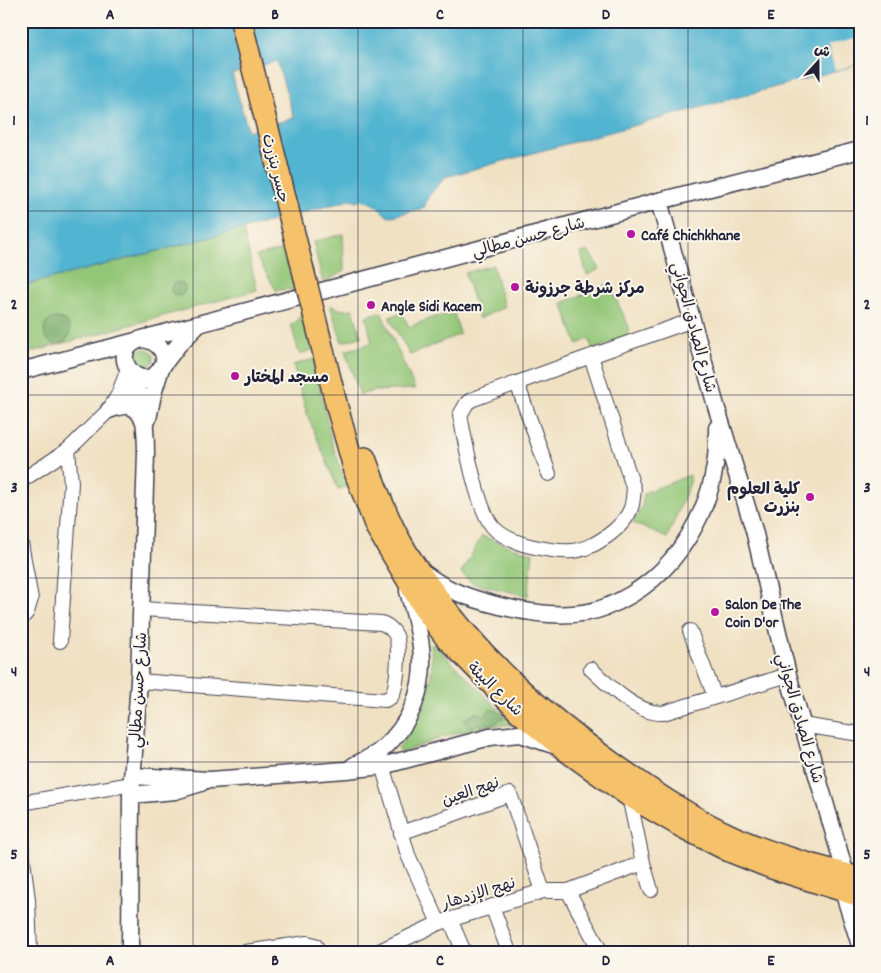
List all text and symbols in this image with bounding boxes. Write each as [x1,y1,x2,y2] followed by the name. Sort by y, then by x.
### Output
[106,4,115,27] text: A
[271,4,279,27] text: B
[436,4,444,27] text: C
[602,4,611,27] text: D
[767,4,775,27] text: E
[794,38,844,88] north arrow
[811,40,833,64] text: ش
[12,110,16,133] text: 1
[865,110,869,133] text: 1
[255,131,294,206] street label: جسر بنزرت
[470,212,588,266] street label: شارع حسن مطالي
[641,225,740,248] place label: Café Chichkhane
[625,228,637,240] marker: Café Chichkhane
[663,260,721,396] street label: شارع الصادق الجواني
[525,278,644,301] place label: مركز شرطة جرزونة
[509,281,521,293] marker: مركز شرطة جرزونة
[11,294,18,317] text: 2
[864,294,871,317] text: 2
[381,296,482,319] place label: Angle Sidi Kacem
[365,299,377,311] marker: Angle Sidi Kacem
[243,367,329,390] place label: مسجد المختار
[229,370,241,382] marker: مسجد المختار
[10,477,18,500] text: 3
[863,477,871,500] text: 3
[727,479,800,520] place label: كلية العلوم بنزرت
[804,491,816,503] marker: كلية العلوم بنزرت
[725,594,801,635] place label: Salon De The Coin D'or
[709,606,721,618] marker: Salon De The Coin D'or
[125,631,155,749] street label: شارع حسن مطالي
[768,651,828,787] street label: شارع الصادق الجواني
[461,657,527,722] street label: شارع البيئة
[11,661,17,684] text: 4
[864,661,870,684] text: 4
[439,772,503,813] street label: نهج العين
[10,844,18,867] text: 5
[863,844,871,867] text: 5
[438,872,519,917] street label: نهج الإزدهار
[106,950,115,973] text: A
[271,950,279,973] text: B
[436,950,444,973] text: C
[602,950,611,973] text: D
[767,950,775,973] text: E

